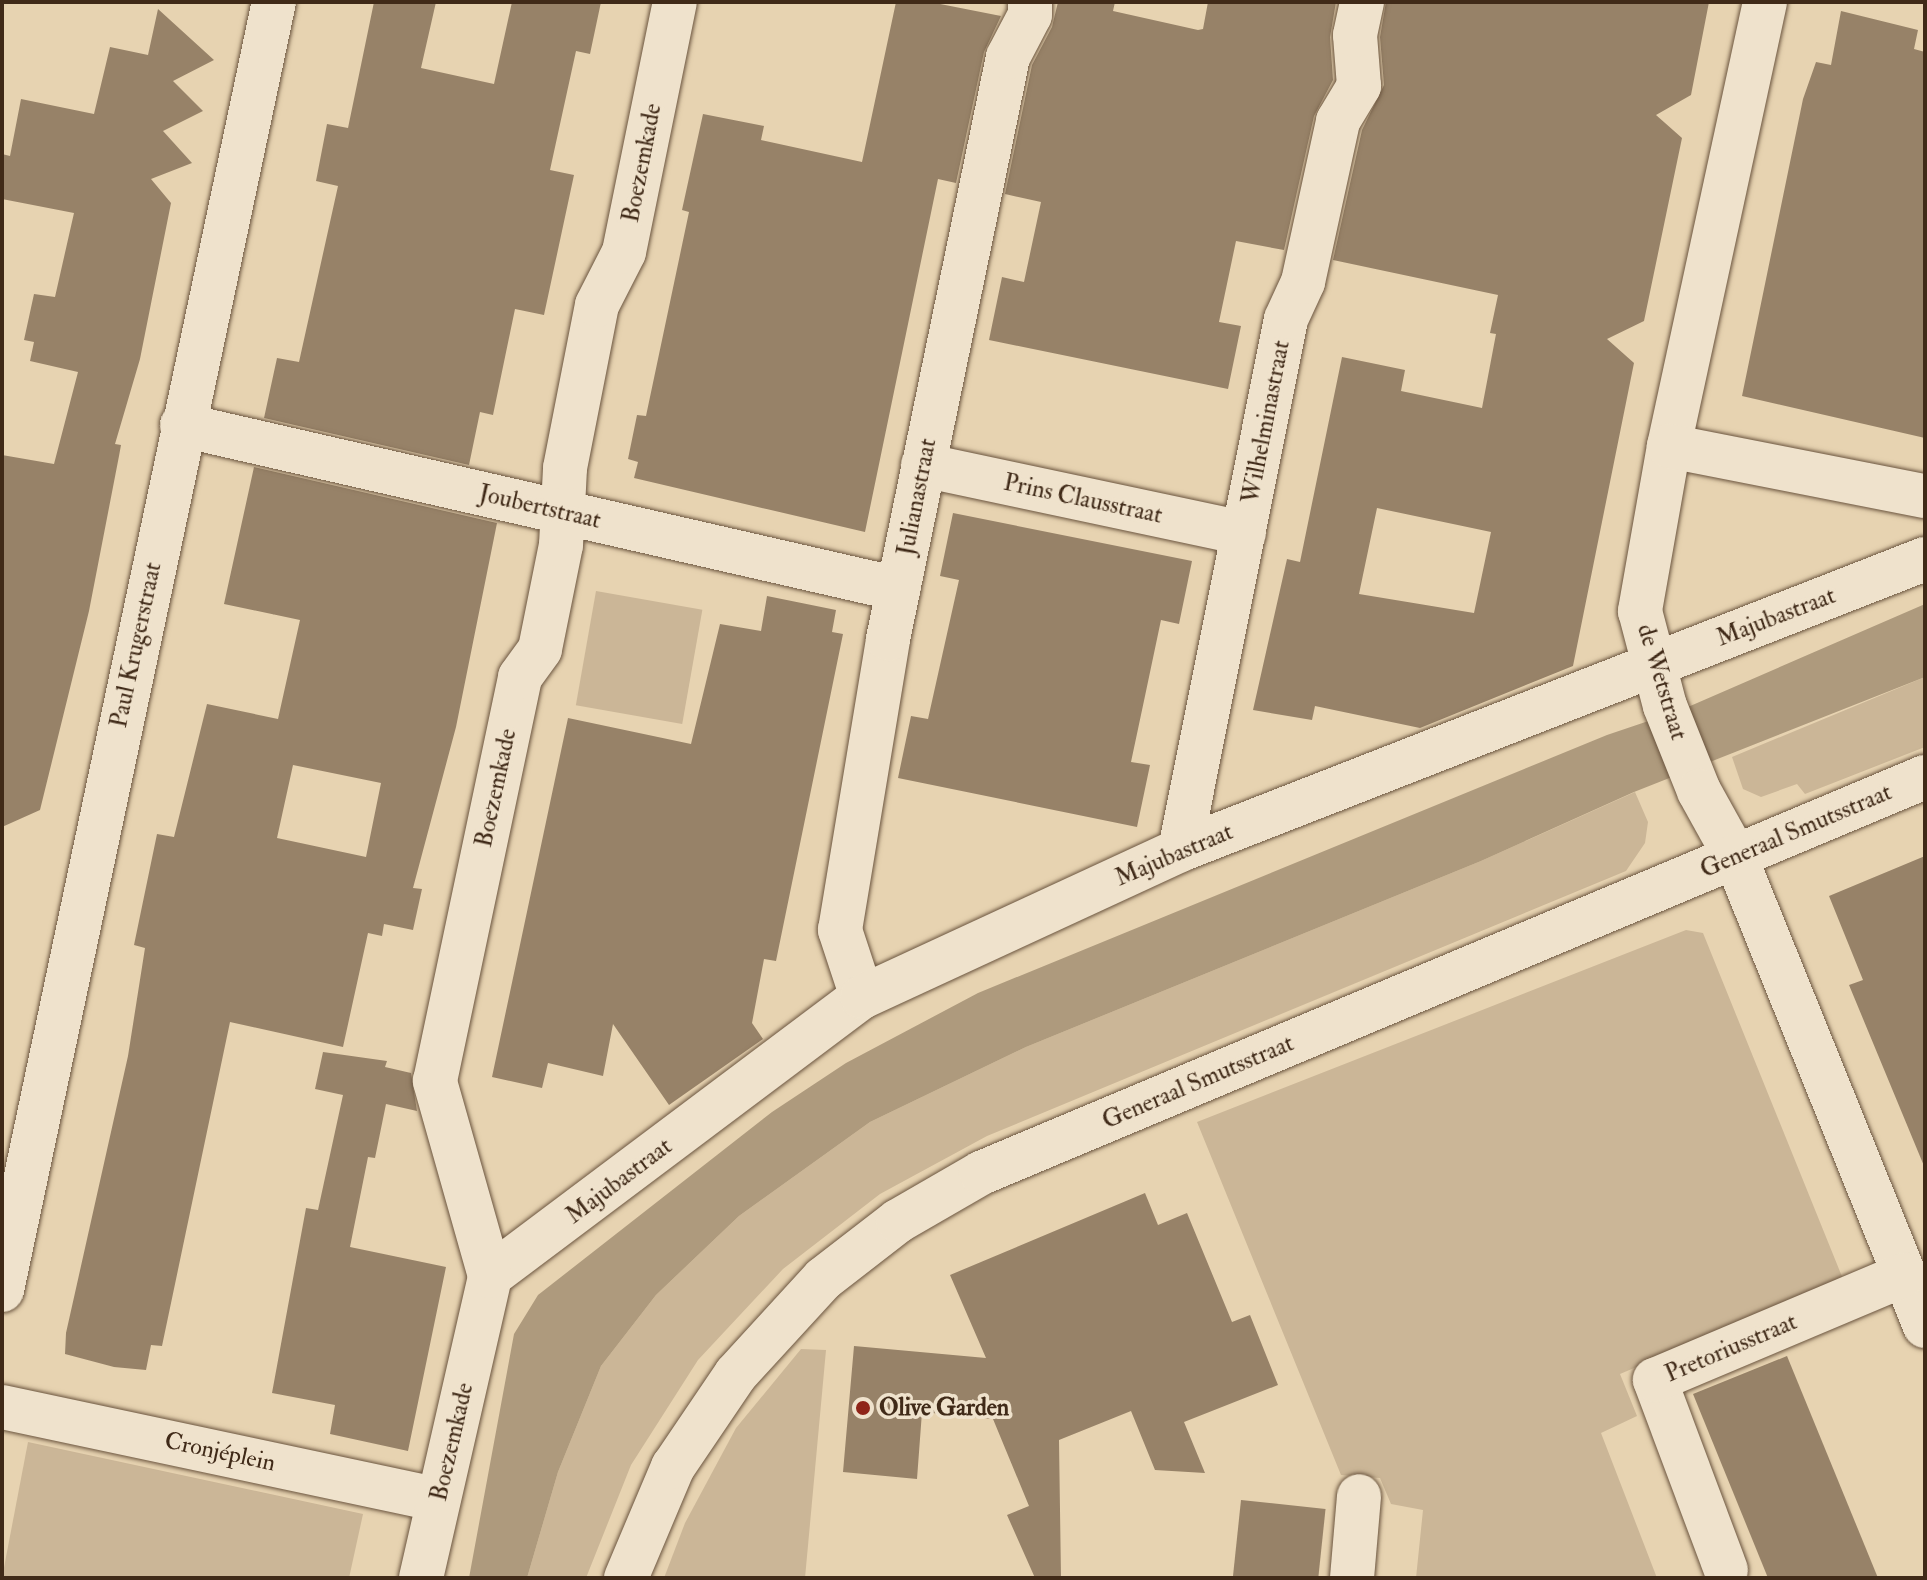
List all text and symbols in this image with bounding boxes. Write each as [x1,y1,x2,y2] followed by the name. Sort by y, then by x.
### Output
[616,101,668,225] street label: Boezemkade
[1236,338,1296,506] street label: Wilhelminastraat
[892,436,942,558] street label: Julianastraat
[1001,468,1165,530] street label: Prins Clausstraat
[476,479,604,535] street label: Joubertstraat
[104,560,168,730] street label: Paul Krugerstraat
[1713,581,1839,653] street label: Majubastraat
[1631,621,1693,743] street label: de Wetstraat
[469,726,523,850] street label: Boezemkade
[1696,778,1896,884] street label: Generaal Smutsstraat
[1111,817,1237,893] street label: Majubastraat
[1098,1029,1298,1135] street label: Generaal Smutsstraat
[560,1132,678,1230] street label: Majubastraat
[1661,1307,1801,1389] street label: Pretoriusstraat
[424,1380,480,1504] street label: Boezemkade
[879,1394,1009,1422] place label: Olive Garden
[854,1399,872,1417] marker: Olive Garden
[162,1426,278,1478] street label: Cronjéplein

